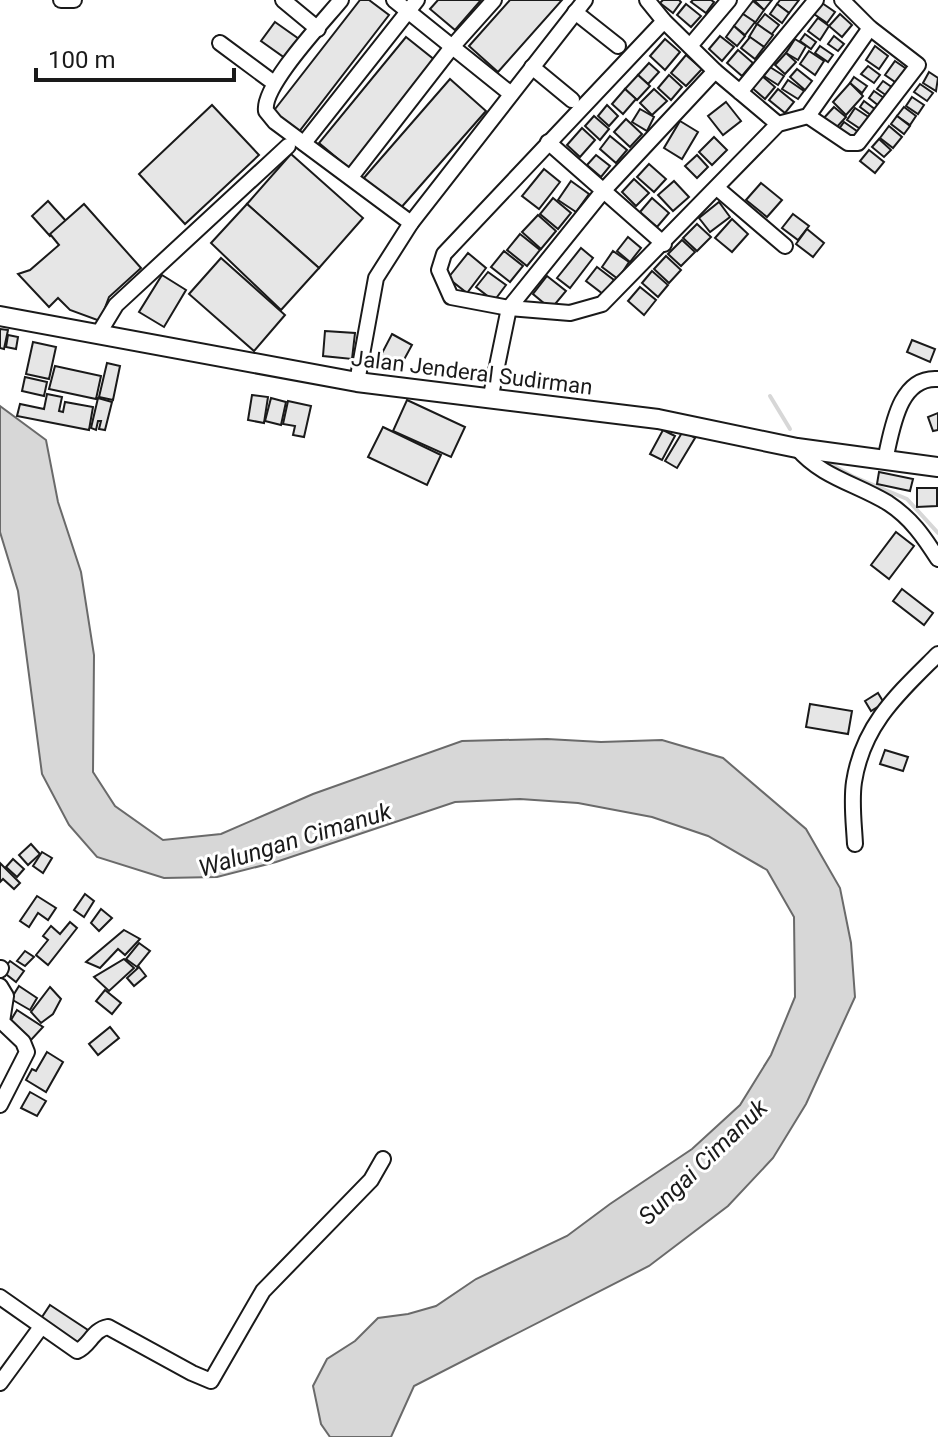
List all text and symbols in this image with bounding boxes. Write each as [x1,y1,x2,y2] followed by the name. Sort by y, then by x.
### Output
[36,32,234,82] scale bar
[48,46,115,74] text: 100 m
[350,345,594,400] street label: Jalan Jenderal Sudirman
[195,797,396,883] water label: Walungan Cimanuk
[633,1093,774,1230] water label: Sungai Cimanuk

